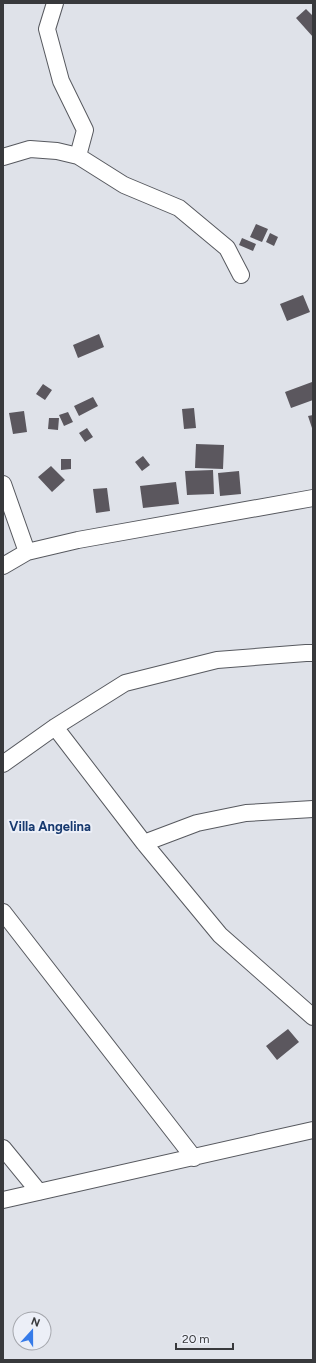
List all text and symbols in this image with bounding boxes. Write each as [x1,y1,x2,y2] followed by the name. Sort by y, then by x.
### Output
[9,819,91,834] district label: Villa Angelina
[12,1311,52,1351] north arrow
[29,1315,42,1330] text: N
[176,1325,233,1351] scale bar
[182,1332,210,1346] text: 20 m

